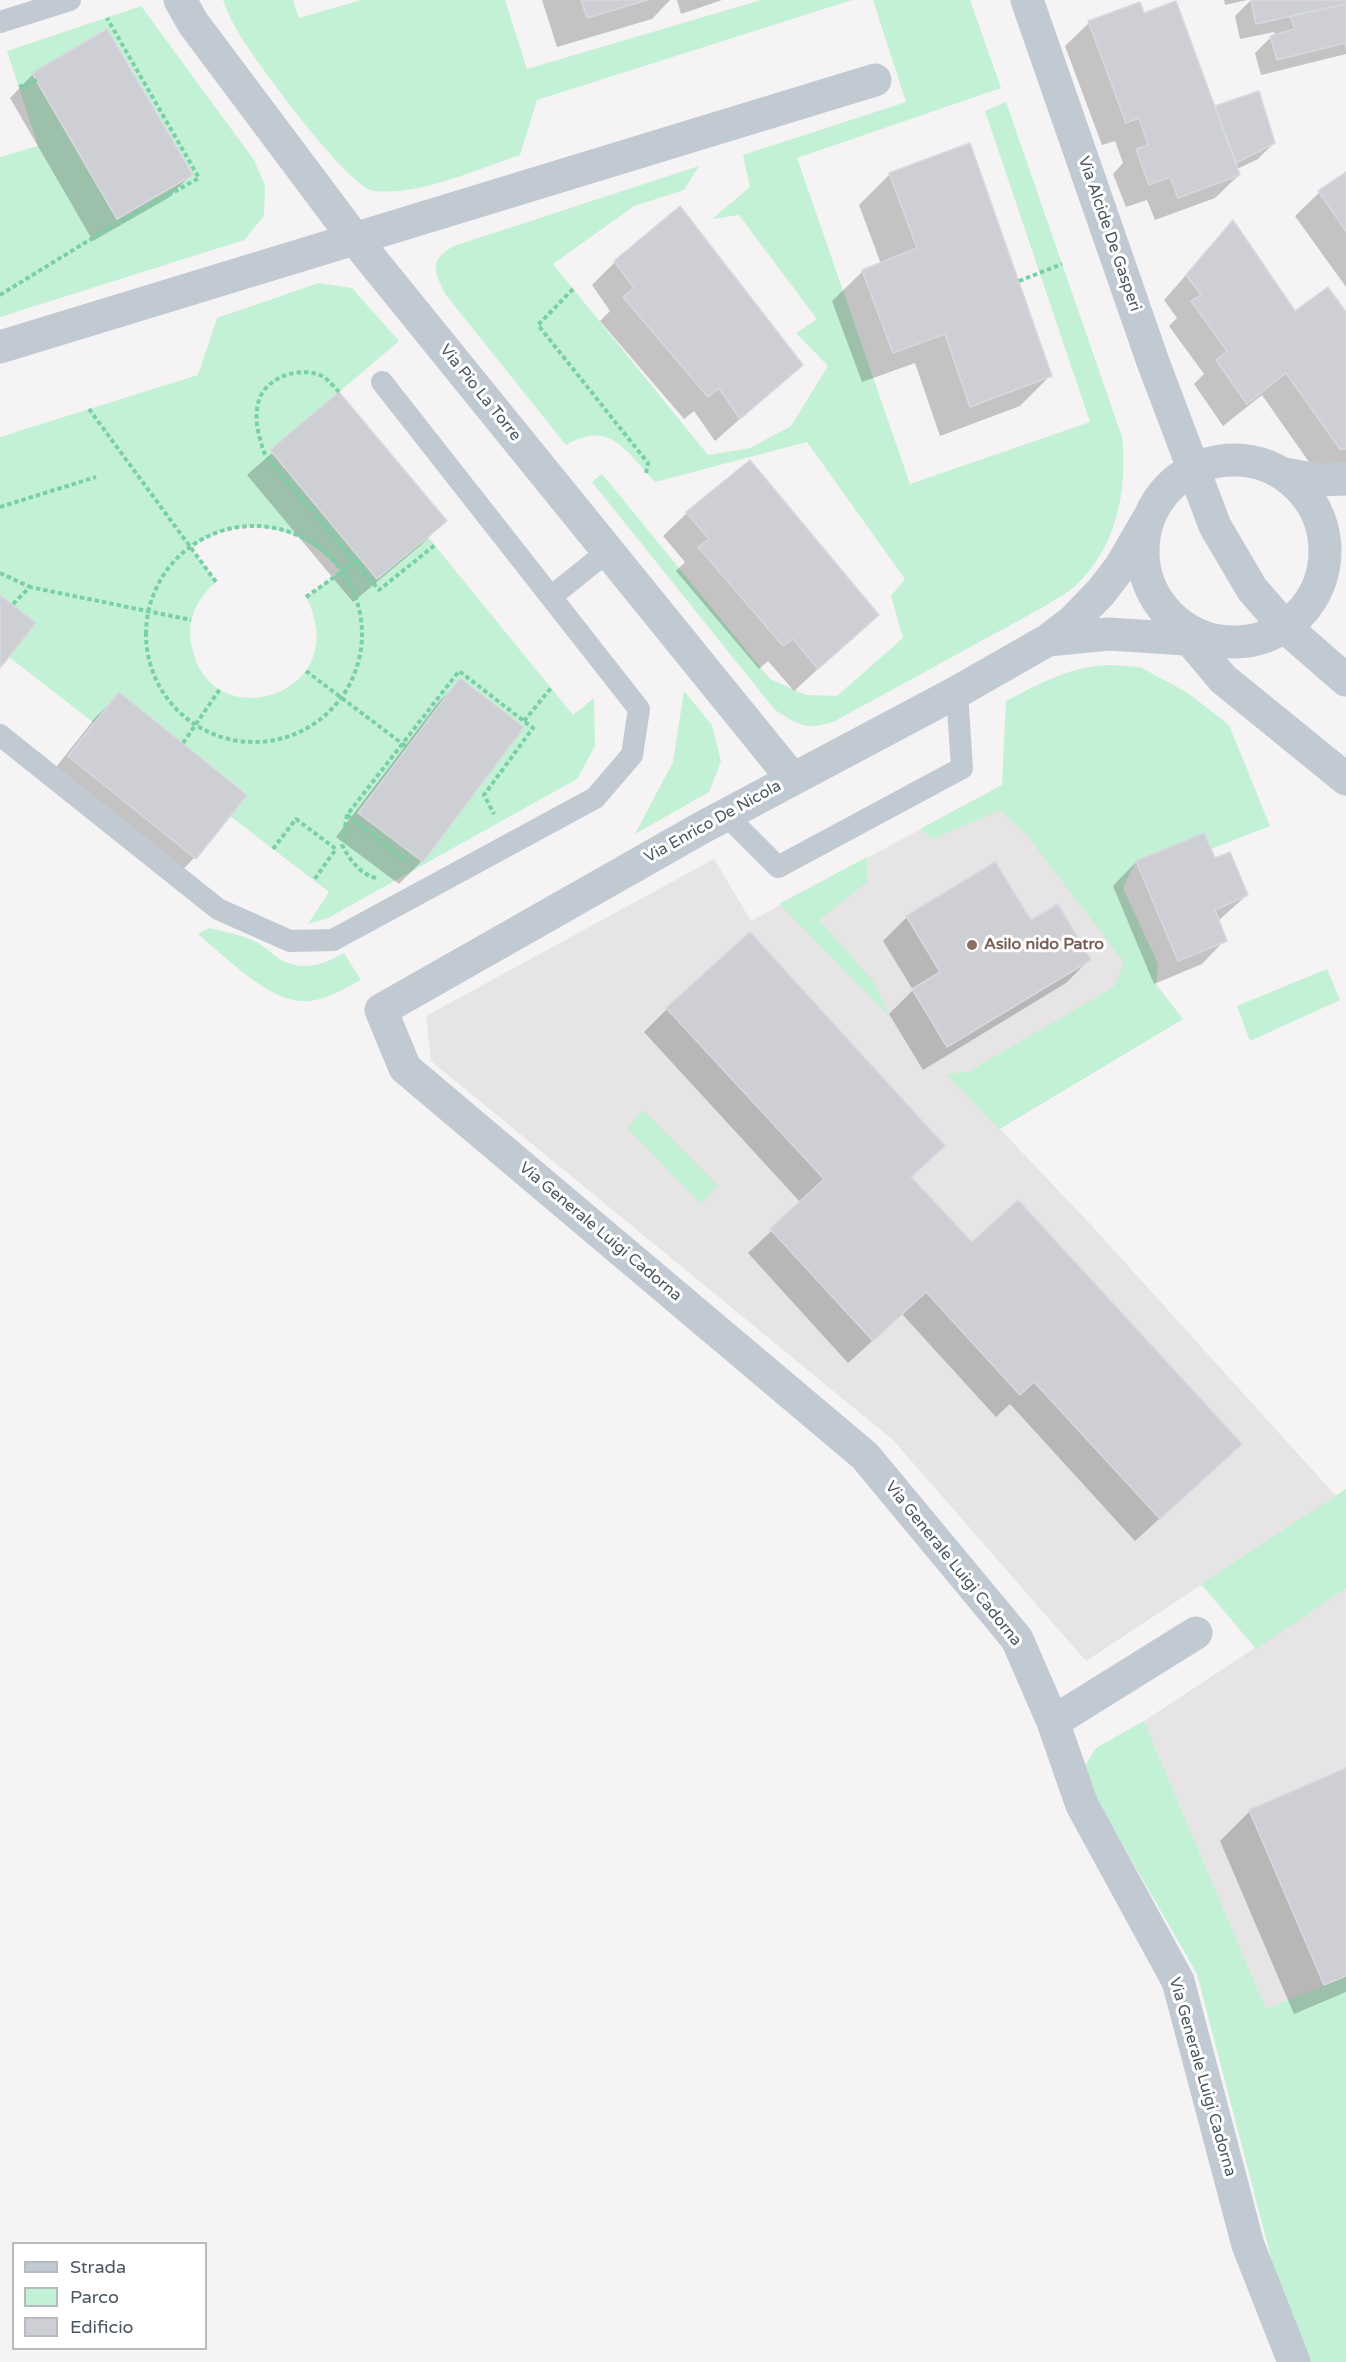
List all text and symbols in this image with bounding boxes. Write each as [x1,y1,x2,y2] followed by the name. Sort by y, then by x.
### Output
[1073,154,1145,314] street label: Via Alcide De Gasperi
[435,341,525,445] street label: Via Pio La Torre
[641,776,785,868] street label: Via Enrico De Nicola
[984,935,1104,955] place label: Asilo nido Patro
[965,938,979,952] marker: Asilo nido Patro
[515,1158,685,1306] street label: Via Generale Luigi Cadorna
[881,1478,1025,1650] street label: Via Generale Luigi Cadorna
[1164,1975,1240,2179] street label: Via Generale Luigi Cadorna
[12,2242,207,2350] legend
[70,2256,126,2278] text: Strada
[70,2286,119,2308] text: Parco
[70,2316,134,2338] text: Edificio

